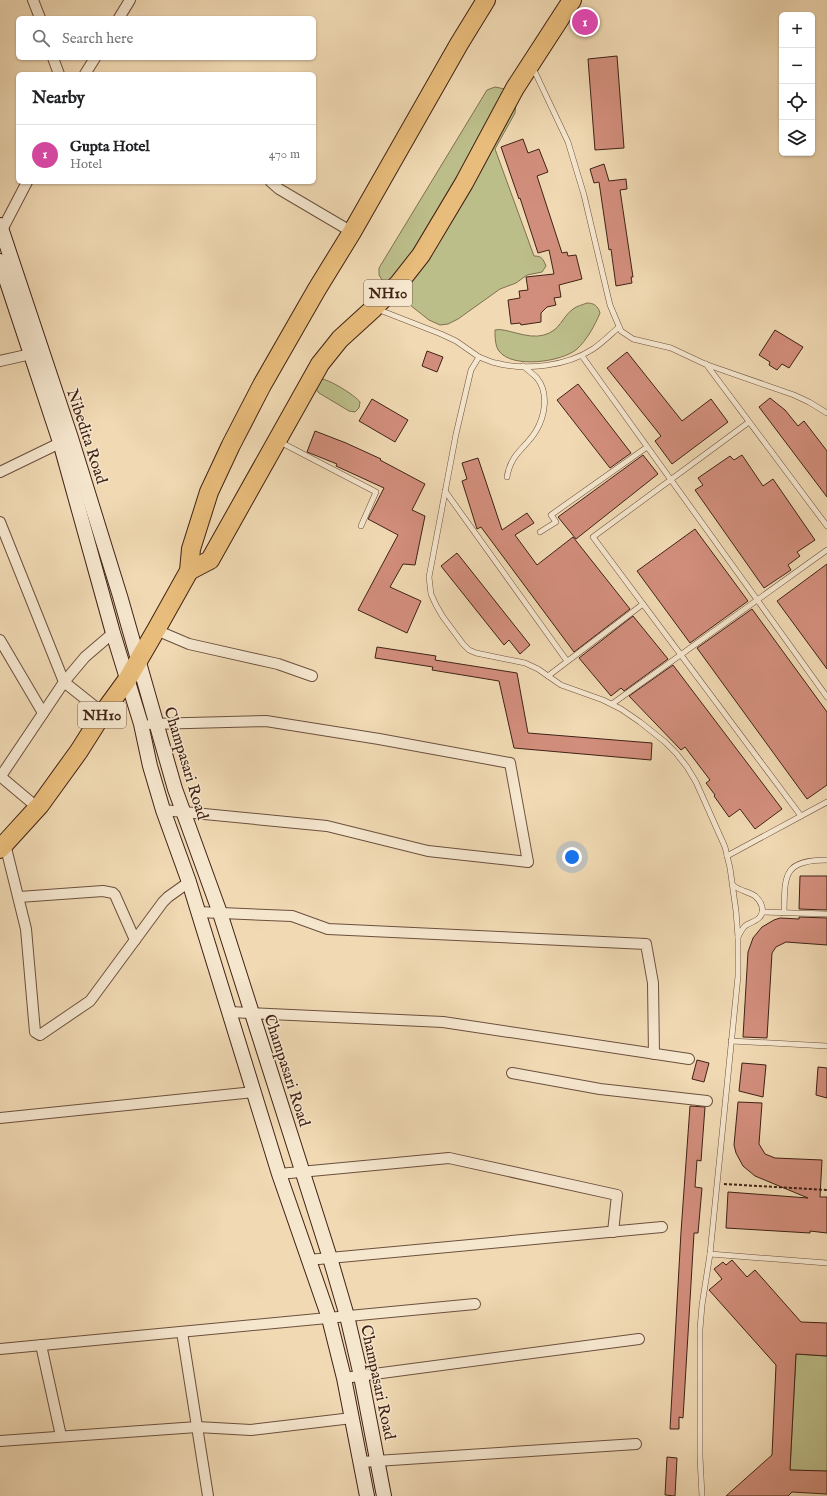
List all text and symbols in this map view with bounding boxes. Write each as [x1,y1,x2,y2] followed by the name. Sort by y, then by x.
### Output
[572,7,598,37] pin: 1
[779,12,815,156] map controls
[779,12,815,48] button: +
[16,16,316,60] search box
[30,27,52,49] icon: search
[62,29,133,48] text: Search here
[779,48,815,84] button: −
[779,84,815,120] button: locate
[32,88,85,109] text: Nearby
[779,120,815,156] button: layers
[70,137,150,156] text: Gupta Hotel
[43,146,47,163] text: 1
[269,146,300,163] text: 470 m
[70,156,102,173] text: Hotel
[364,280,412,306] road number: NH10
[61,387,111,487] street label: Nibedita Road
[78,702,126,728] road number: NH10
[158,705,212,823] street label: Champasari Road
[562,847,582,867] your location
[258,1012,314,1130] street label: Champasari Road
[355,1323,399,1442] street label: Champasari Road

